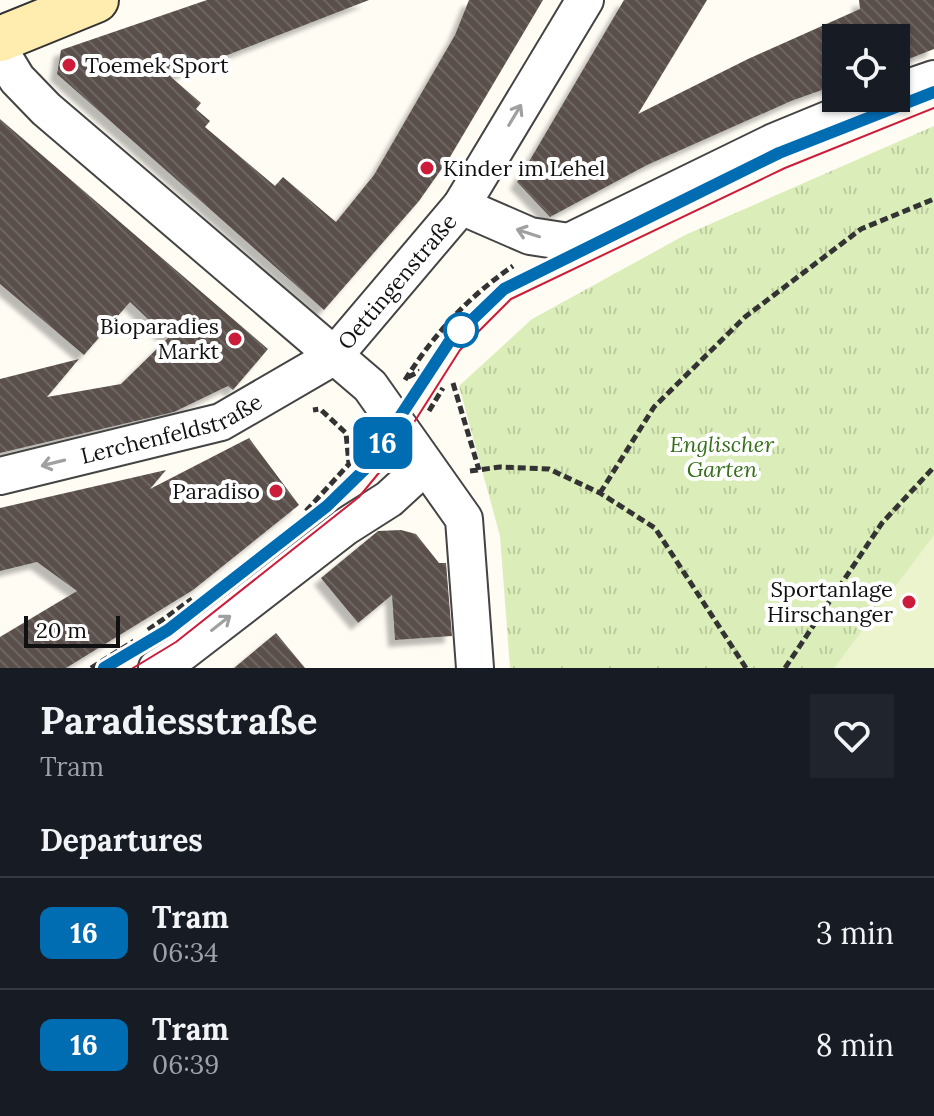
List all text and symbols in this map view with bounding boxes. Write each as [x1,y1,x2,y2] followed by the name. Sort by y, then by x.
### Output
[822,24,910,112] map controls
[822,24,910,112] button: locate
[85,51,229,79] place label: Toemek Sport
[60,56,78,74] marker: Toemek Sport
[507,104,523,127] one-way arrow
[443,154,605,182] place label: Kinder im Lehel
[418,159,436,177] marker: Kinder im Lehel
[331,208,463,355] street label: Oettingenstraße
[515,225,541,240] one-way arrow
[100,312,219,365] place label: Bioparadies Markt
[444,313,478,347] unlabelled marker
[226,330,244,348] marker: Bioparadies Markt
[78,387,267,470] street label: Lerchenfeldstraße
[347,417,419,469] line badge: 16
[369,425,397,461] text: 16
[670,430,775,483] park label: Englischer Garten
[41,456,67,471] one-way arrow
[172,477,260,505] place label: Paradiso
[267,482,285,500] marker: Paradiso
[767,575,893,628] place label: Sportanlage Hirschanger
[900,593,918,611] marker: Sportanlage Hirschanger
[24,612,120,648] scale bar
[210,615,231,632] one-way arrow
[36,616,87,644] text: 20 m
[810,694,894,778] button: heart
[40,696,318,744] text: Paradiesstraße
[40,750,104,783] text: Tram
[40,821,203,859] text: Departures
[152,898,229,936] text: Tram
[816,914,894,952] text: 3 min
[70,915,98,951] text: 16
[152,936,218,969] text: 06:34
[152,1010,229,1048] text: Tram
[816,1026,894,1064] text: 8 min
[70,1027,98,1063] text: 16
[152,1048,219,1081] text: 06:39

